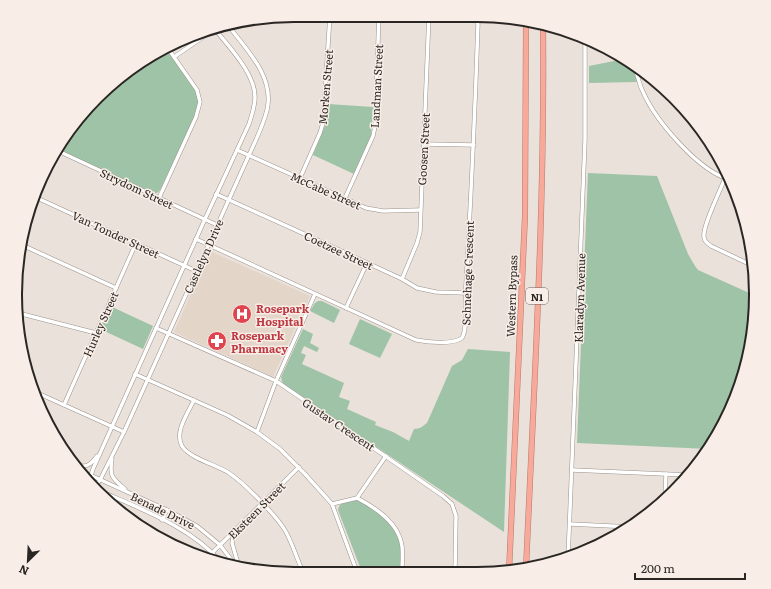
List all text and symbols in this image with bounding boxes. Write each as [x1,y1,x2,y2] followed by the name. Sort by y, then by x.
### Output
[366,43,386,128] street label: Landman Street
[314,48,336,125] street label: Morken Street
[413,112,433,186] street label: Goosen Street
[98,164,177,212] street label: Strydom Street
[288,167,364,213] street label: McCabe Street
[70,207,163,261] street label: Van Tonder Street
[179,216,227,296] street label: Castlelyn Drive
[457,220,477,326] street label: Schnehage Crescent
[302,227,377,273] street label: Coetzee Street
[569,253,589,343] street label: Klaradyn Avenue
[502,255,520,337] street label: Western Bypass
[78,288,122,359] street label: Hurley Street
[526,288,548,304] road number: N1
[256,300,310,329] place label: Rosepark Hospital
[231,303,253,325] hospital icon: Rosepark Hospital
[231,327,288,356] place label: Rosepark Pharmacy
[206,330,228,352] pharmacy icon: Rosepark Pharmacy
[300,394,379,455] street label: Gustav Crescent
[224,477,289,542] street label: Eksteen Street
[128,488,198,533] street label: Benade Drive
[8,541,48,581] north arrow
[635,555,745,581] scale bar
[641,559,675,577] text: 200 m
[16,562,31,580] text: N

